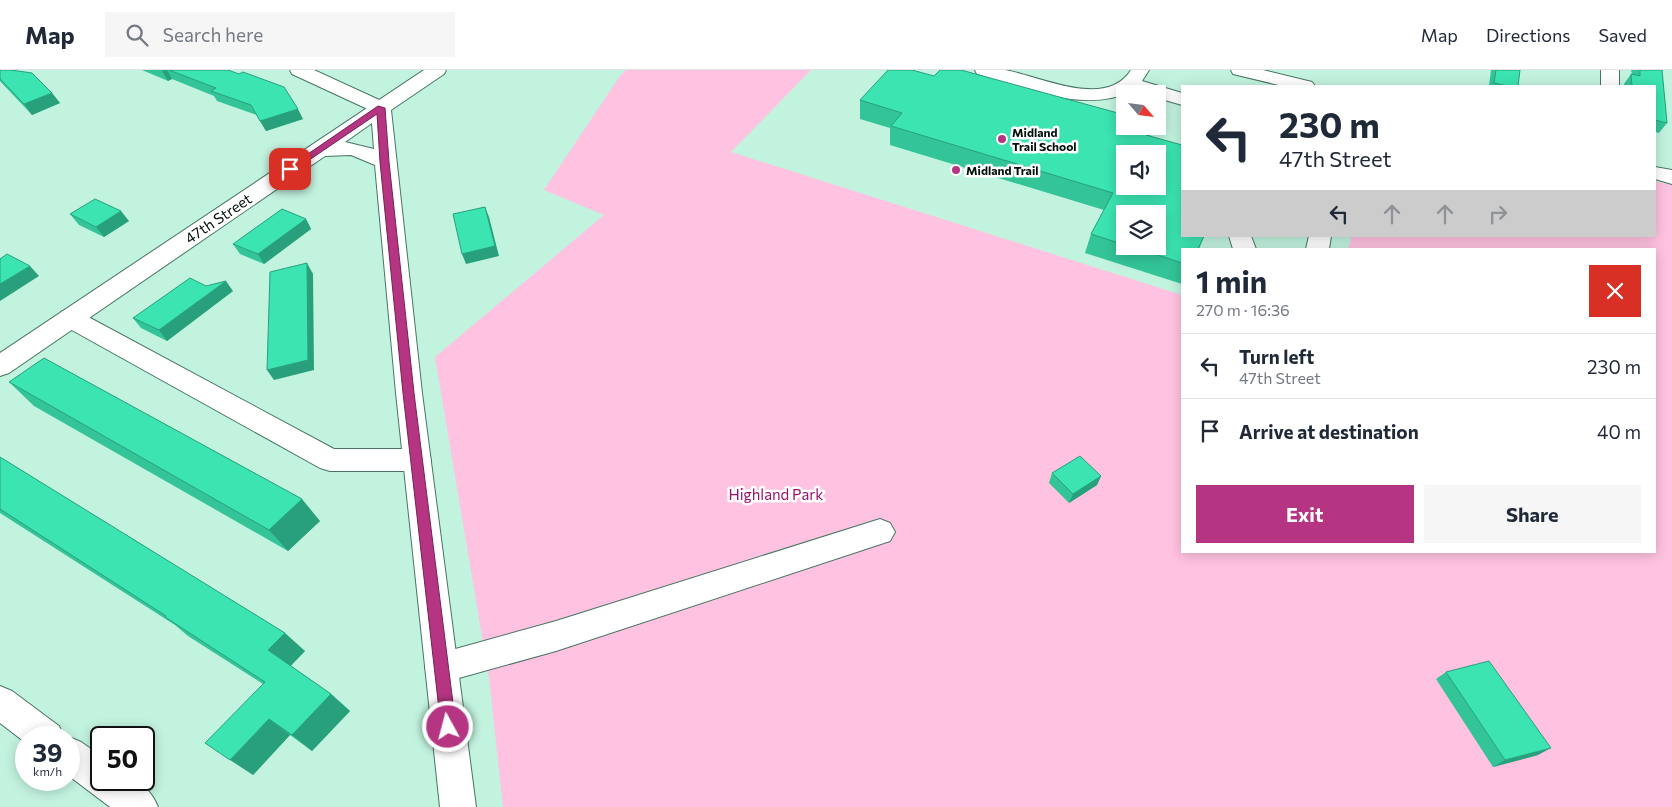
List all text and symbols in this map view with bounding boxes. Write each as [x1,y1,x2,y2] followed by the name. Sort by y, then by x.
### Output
[105,12,455,57] search box
[25,20,75,49] text: Map
[123,21,151,49] icon: search
[163,23,263,46] text: Search here
[1421,24,1458,46] text: Map
[1486,24,1570,46] text: Directions
[1598,24,1647,46] text: Saved
[1116,85,1166,135] north arrow
[1116,85,1166,255] map controls
[1279,102,1380,145] text: 230 m
[1196,105,1261,170] icon: left
[1012,125,1077,153] place label: Midland Trail School
[996,133,1008,145] marker: Midland Trail School
[1116,145,1166,195] button: sound
[1279,145,1391,172] text: 47th Street
[269,148,311,190] pin
[276,155,304,183] icon: arrive
[966,163,1039,177] place label: Midland Trail
[950,164,962,176] marker: Midland Trail
[181,189,255,247] street label: 47th Street
[1325,200,1353,228] icon: left
[1378,200,1406,228] icon: ahead
[1431,200,1459,228] icon: ahead
[1484,200,1512,228] icon: right
[1116,205,1166,255] button: layers
[1196,262,1267,299] text: 1 min
[1589,265,1641,317] button: close
[1196,300,1290,319] text: 270 m · 16:36
[1239,345,1314,368] text: Turn left
[1196,352,1224,380] icon: left
[1587,355,1641,378] text: 230 m
[1239,368,1321,387] text: 47th Street
[1196,417,1224,445] icon: arrive
[1239,420,1419,443] text: Arrive at destination
[1597,420,1641,443] text: 40 m
[729,485,824,503] park label: Highland Park
[1196,485,1414,543] button: Exit
[1424,485,1641,543] button: Share
[421,700,473,752] position arrow
[90,726,155,791] speed limit sign: 50
[33,737,63,767] text: 39
[33,764,62,778] text: km/h

